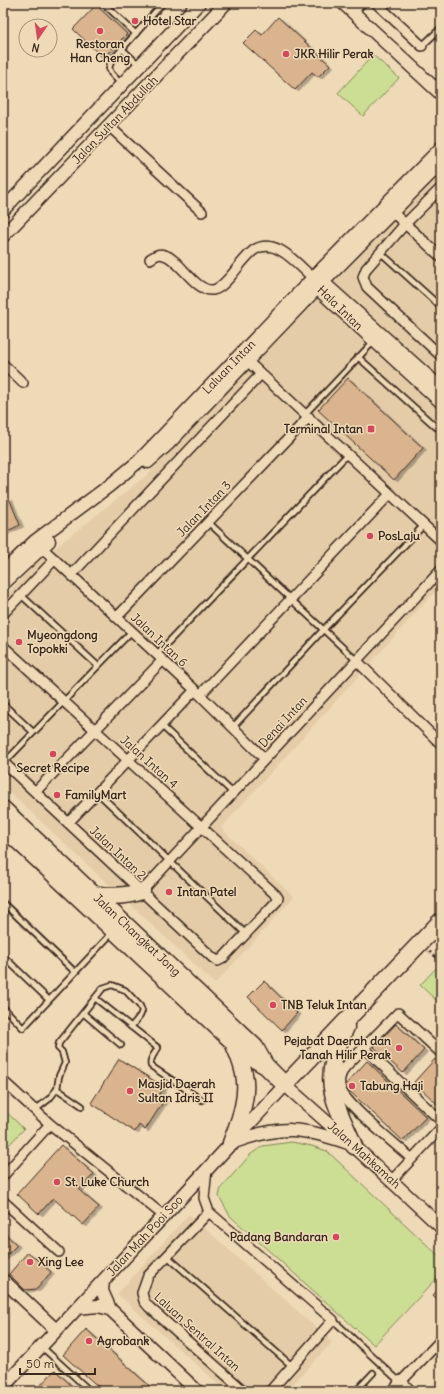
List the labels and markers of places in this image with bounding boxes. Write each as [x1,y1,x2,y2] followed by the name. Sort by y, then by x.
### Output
[143,13,197,28] place label: Hotel Star
[130,16,140,26] marker: Hotel Star
[95,26,105,36] marker: Restoran Han Cheng
[70,36,130,66] place label: Restoran Han Cheng
[294,46,374,61] place label: JKR Hilir Perak
[281,49,291,59] marker: JKR Hilir Perak
[284,421,363,436] place label: Terminal Intan
[366,424,376,434] marker: Terminal Intan
[378,528,420,543] place label: PosLaju
[365,531,375,541] marker: PosLaju
[27,627,98,657] place label: Myeongdong Topokki
[14,637,24,647] marker: Myeongdong Topokki
[48,749,58,759] marker: Secret Recipe
[16,760,90,776] place label: Secret Recipe
[65,787,127,803] place label: FamilyMart
[52,790,62,800] marker: FamilyMart
[177,884,237,899] place label: Intan Patel
[164,887,174,897] marker: Intan Patel
[281,997,367,1012] place label: TNB Teluk Intan
[268,1000,278,1010] marker: TNB Teluk Intan
[284,1033,391,1062] place label: Pejabat Daerah dan Tanah Hilir Perak
[394,1043,404,1053] marker: Pejabat Daerah dan Tanah Hilir Perak
[138,1076,216,1105] place label: Masjid Daerah Sultan Idris II
[360,1078,424,1094] place label: Tabung Haji
[347,1081,357,1091] marker: Tabung Haji
[125,1086,135,1096] marker: Masjid Daerah Sultan Idris II
[65,1174,149,1189] place label: St. Luke Church
[52,1177,62,1187] marker: St. Luke Church
[230,1229,328,1245] place label: Padang Bandaran
[331,1232,341,1242] marker: Padang Bandaran
[38,1254,84,1270] place label: Xing Lee
[25,1257,35,1267] marker: Xing Lee
[97,1333,149,1349] place label: Agrobank
[84,1336,94,1346] marker: Agrobank

